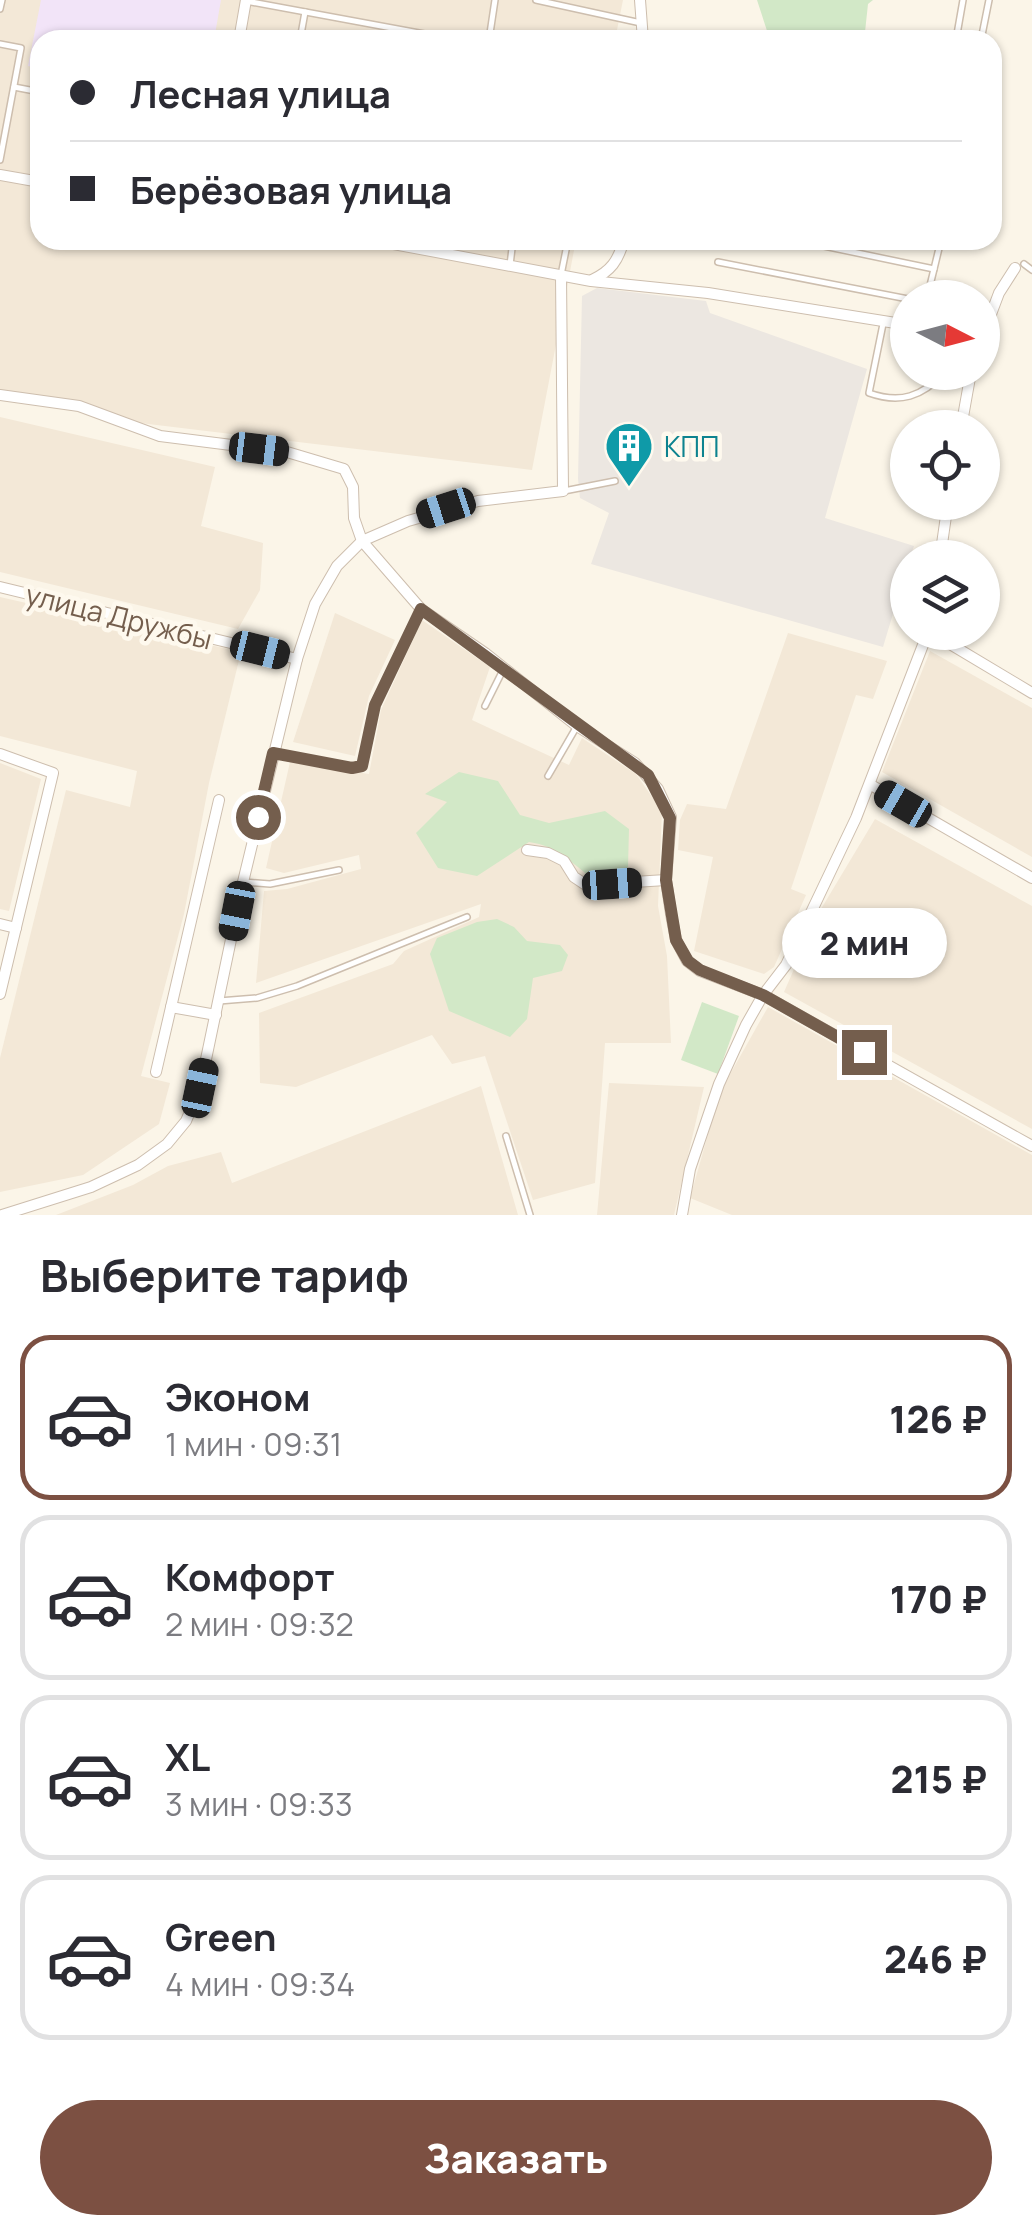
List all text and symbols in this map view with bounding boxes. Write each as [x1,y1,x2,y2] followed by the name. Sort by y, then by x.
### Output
[130,67,391,119] text: Лесная улица
[130,163,452,215] text: Берёзовая улица
[890,280,1000,390] north arrow
[890,280,1000,650] map controls
[890,410,1000,520] button: locate
[603,420,655,488] building icon: КПП
[664,427,719,465] place label: КПП
[227,430,291,468] car
[413,484,479,532] car
[890,540,1000,650] button: layers
[22,574,216,658] street label: улица Дружбы
[227,628,293,672] car
[870,776,936,832] car
[236,795,281,840] route start
[581,867,643,901] car
[217,879,257,943] car
[782,907,946,977] callout: 2 мин
[820,921,909,965] text: 2 мин
[842,1030,887,1075] route end
[179,1056,221,1120] car
[40,1244,409,1306] text: Выберите тариф
[165,1370,311,1422] text: Эконом
[45,1373,135,1463] icon: car
[889,1392,987,1444] text: 126 ₽
[165,1422,342,1466] text: 1 мин · 09:31
[165,1550,335,1602] text: Комфорт
[45,1553,135,1643] icon: car
[890,1572,987,1624] text: 170 ₽
[165,1602,354,1646] text: 2 мин · 09:32
[165,1730,210,1782] text: XL
[45,1733,135,1823] icon: car
[891,1752,987,1804] text: 215 ₽
[165,1782,353,1826] text: 3 мин · 09:33
[165,1910,277,1962] text: Green
[45,1913,135,2003] icon: car
[884,1932,987,1984] text: 246 ₽
[165,1962,355,2006] text: 4 мин · 09:34
[40,2100,992,2215] button: Заказать

